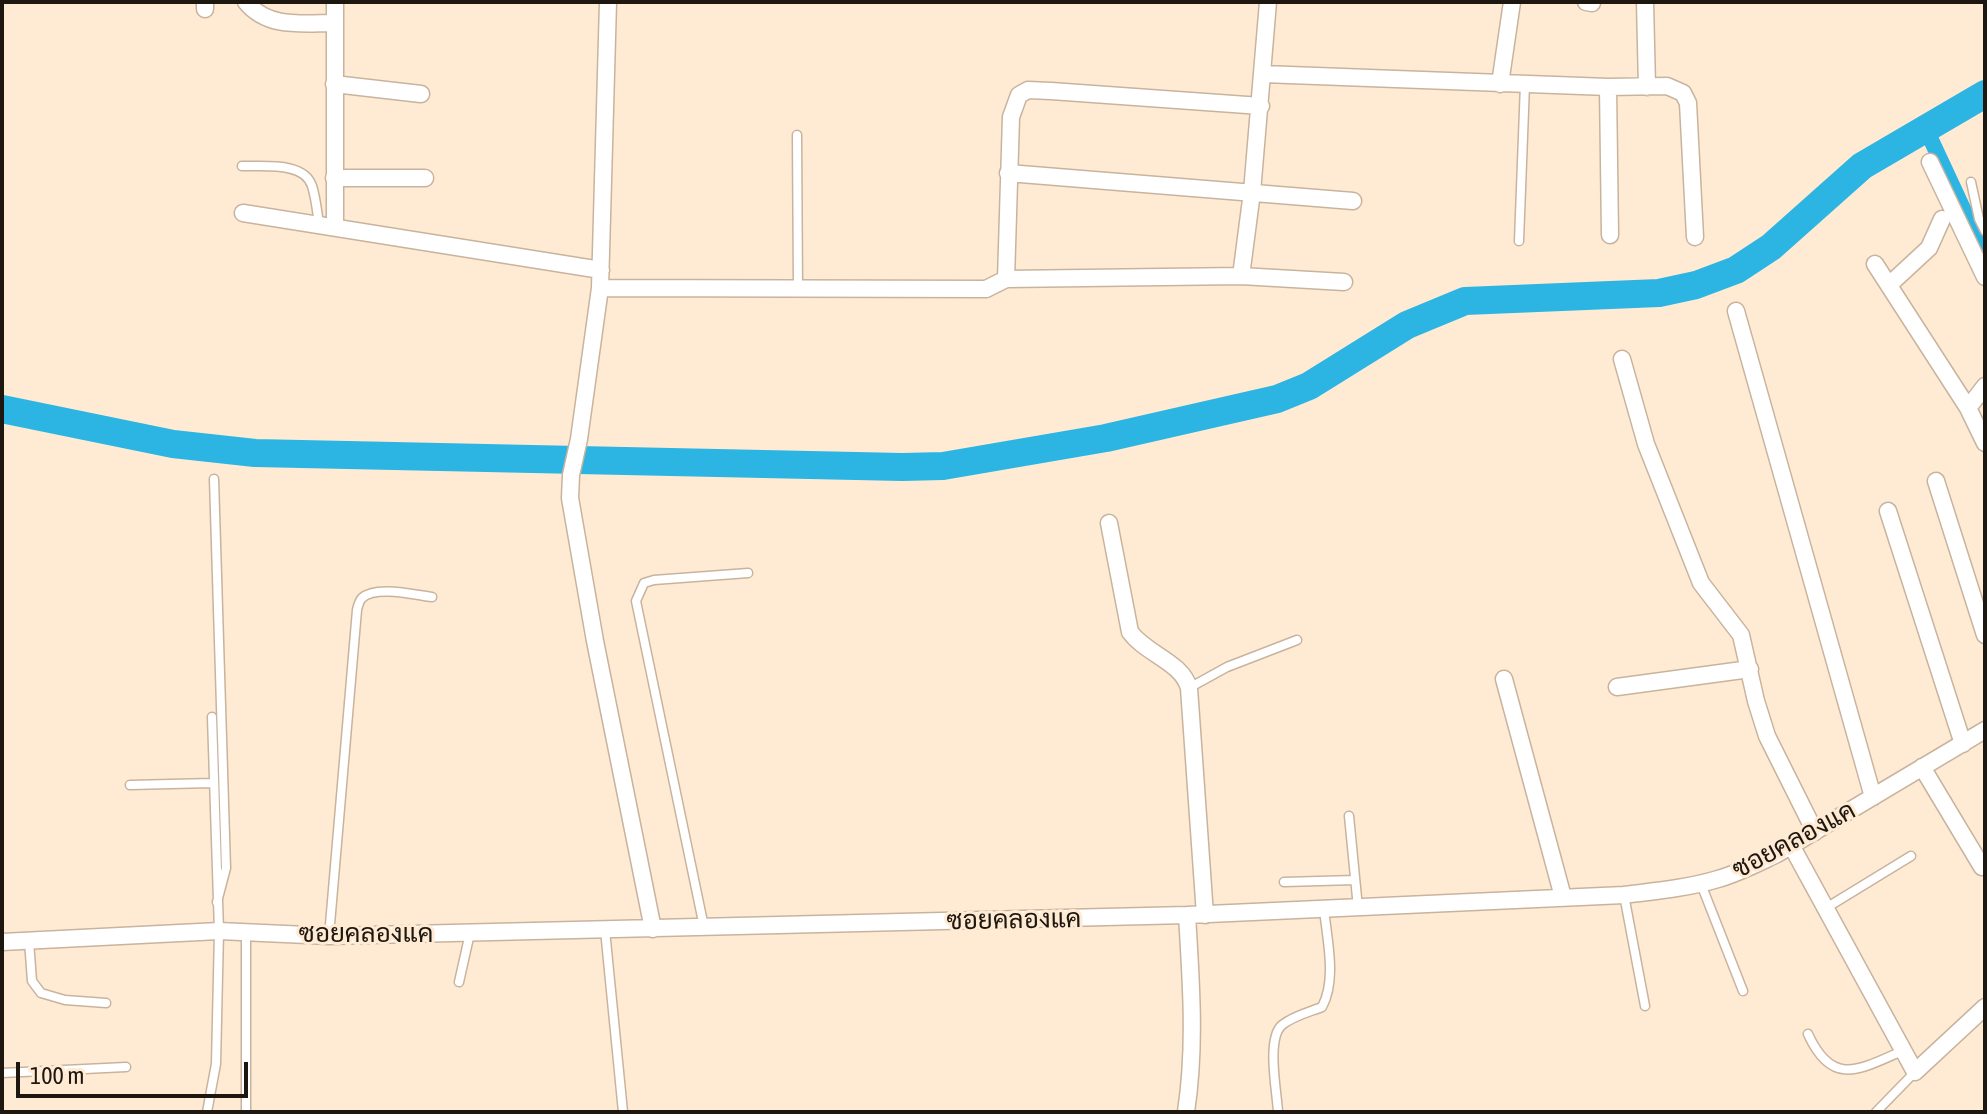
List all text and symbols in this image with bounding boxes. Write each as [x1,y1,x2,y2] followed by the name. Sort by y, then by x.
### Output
[1727,795,1861,885] street label: ซอยคลองแค
[946,903,1082,937] street label: ซอยคลองแค
[299,918,433,950] street label: ซอยคลองแค
[20,1046,252,1096] scale bar
[30,1062,84,1089] text: 100 m

